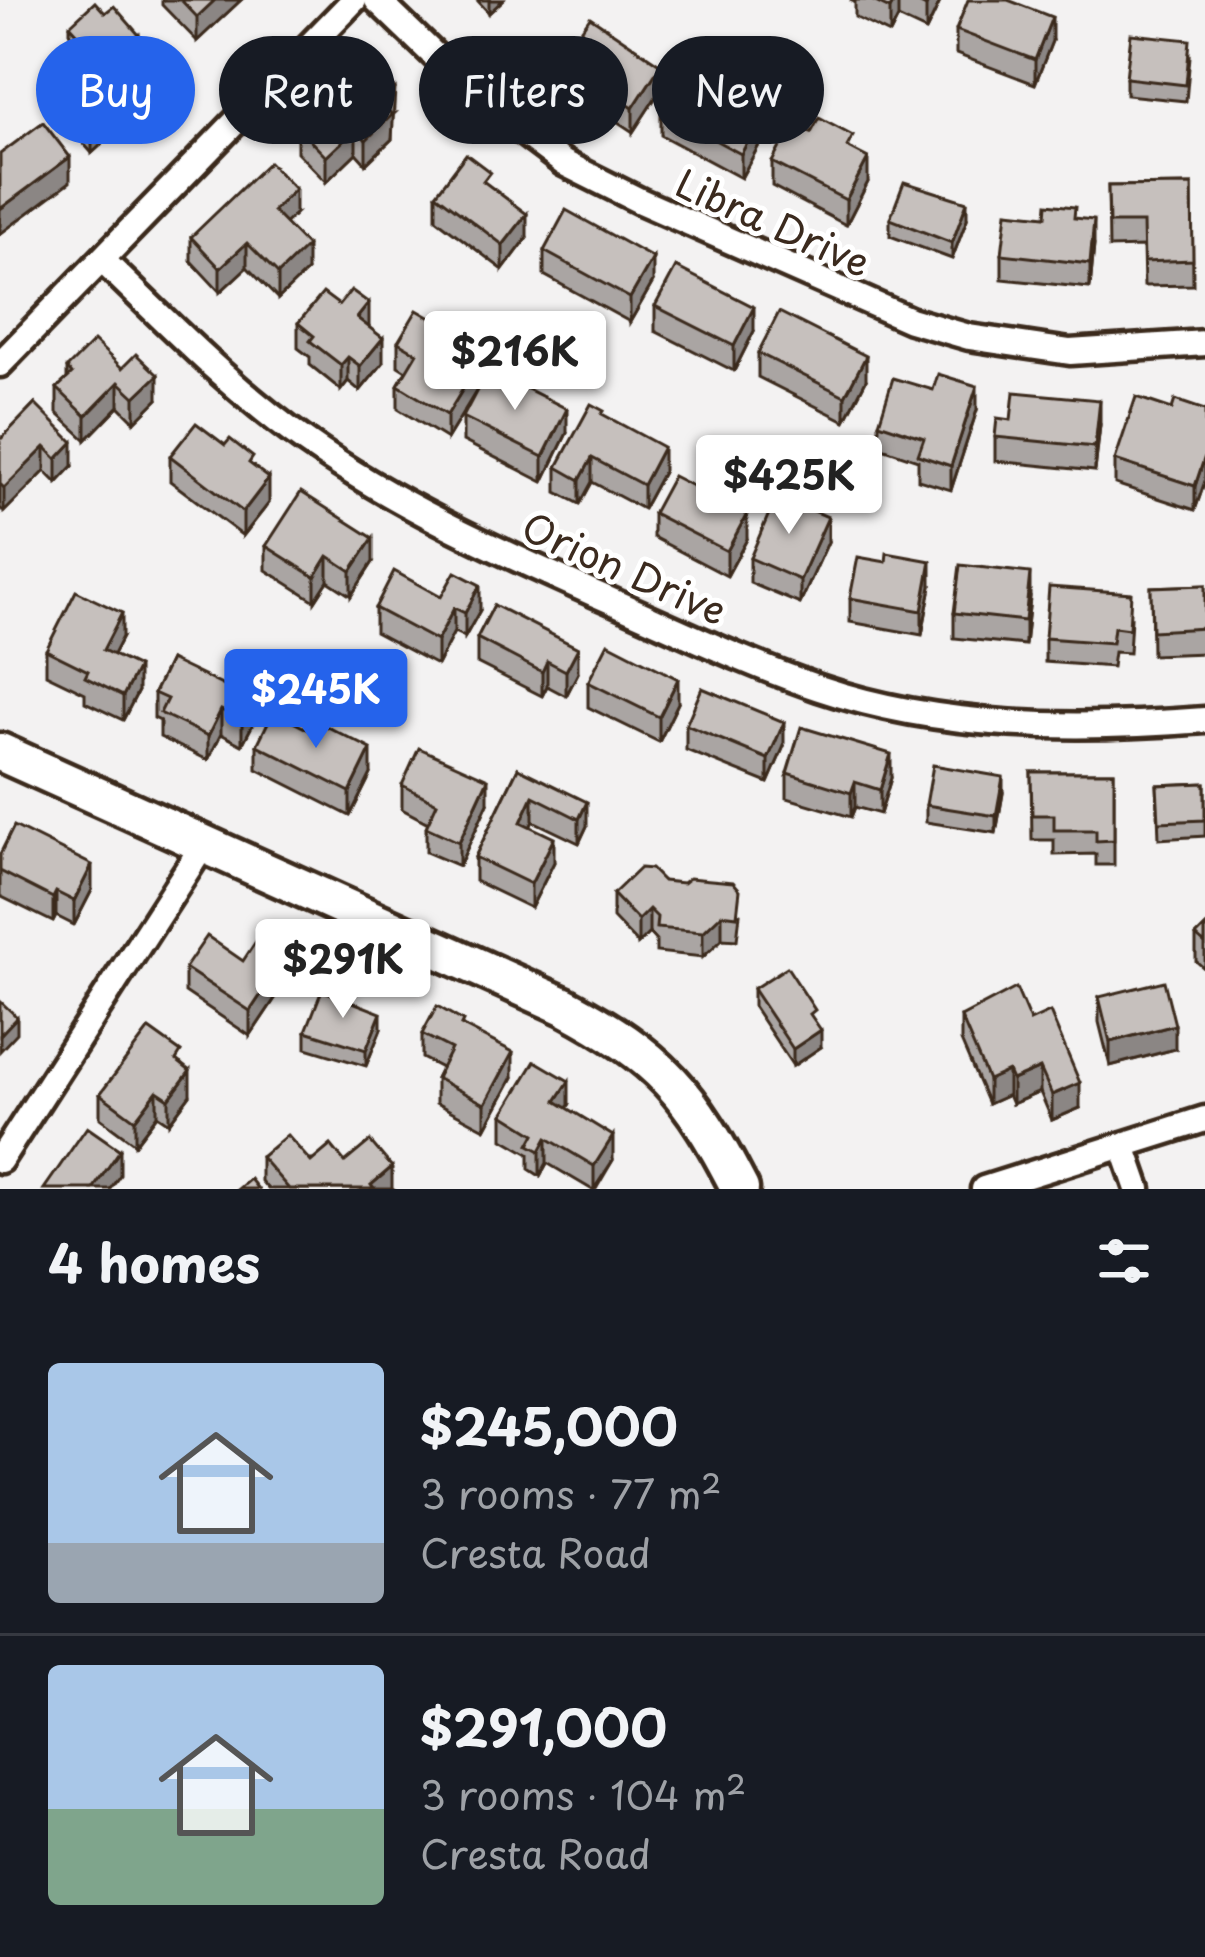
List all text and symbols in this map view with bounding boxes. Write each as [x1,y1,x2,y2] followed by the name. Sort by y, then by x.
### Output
[36,36,195,144] chip: Buy
[219,36,395,144] chip: Rent
[419,36,628,144] chip: Filters
[652,36,824,144] chip: New
[667,152,881,290] street label: Libra Drive
[431,311,599,413] pin: $216K
[451,320,579,379] text: $216K
[705,435,873,537] pin: $425K
[723,444,855,503] text: $425K
[513,496,737,638] street label: Orion Drive
[232,649,400,751] pin: $245K
[251,658,381,717] text: $245K
[259,919,427,1021] pin: $291K
[282,928,404,987] text: $291K
[48,1223,260,1300] text: 4 homes
[1091,1228,1157,1294] icon: filters
[420,1386,678,1463] text: $245,000
[144,1411,288,1555] icon: home
[420,1463,722,1522] text: 3 rooms · 77 m²
[420,1522,651,1581] text: Cresta Road
[420,1687,667,1764] text: $291,000
[144,1713,288,1857] icon: home
[420,1764,746,1823] text: 3 rooms · 104 m²
[420,1823,651,1882] text: Cresta Road

